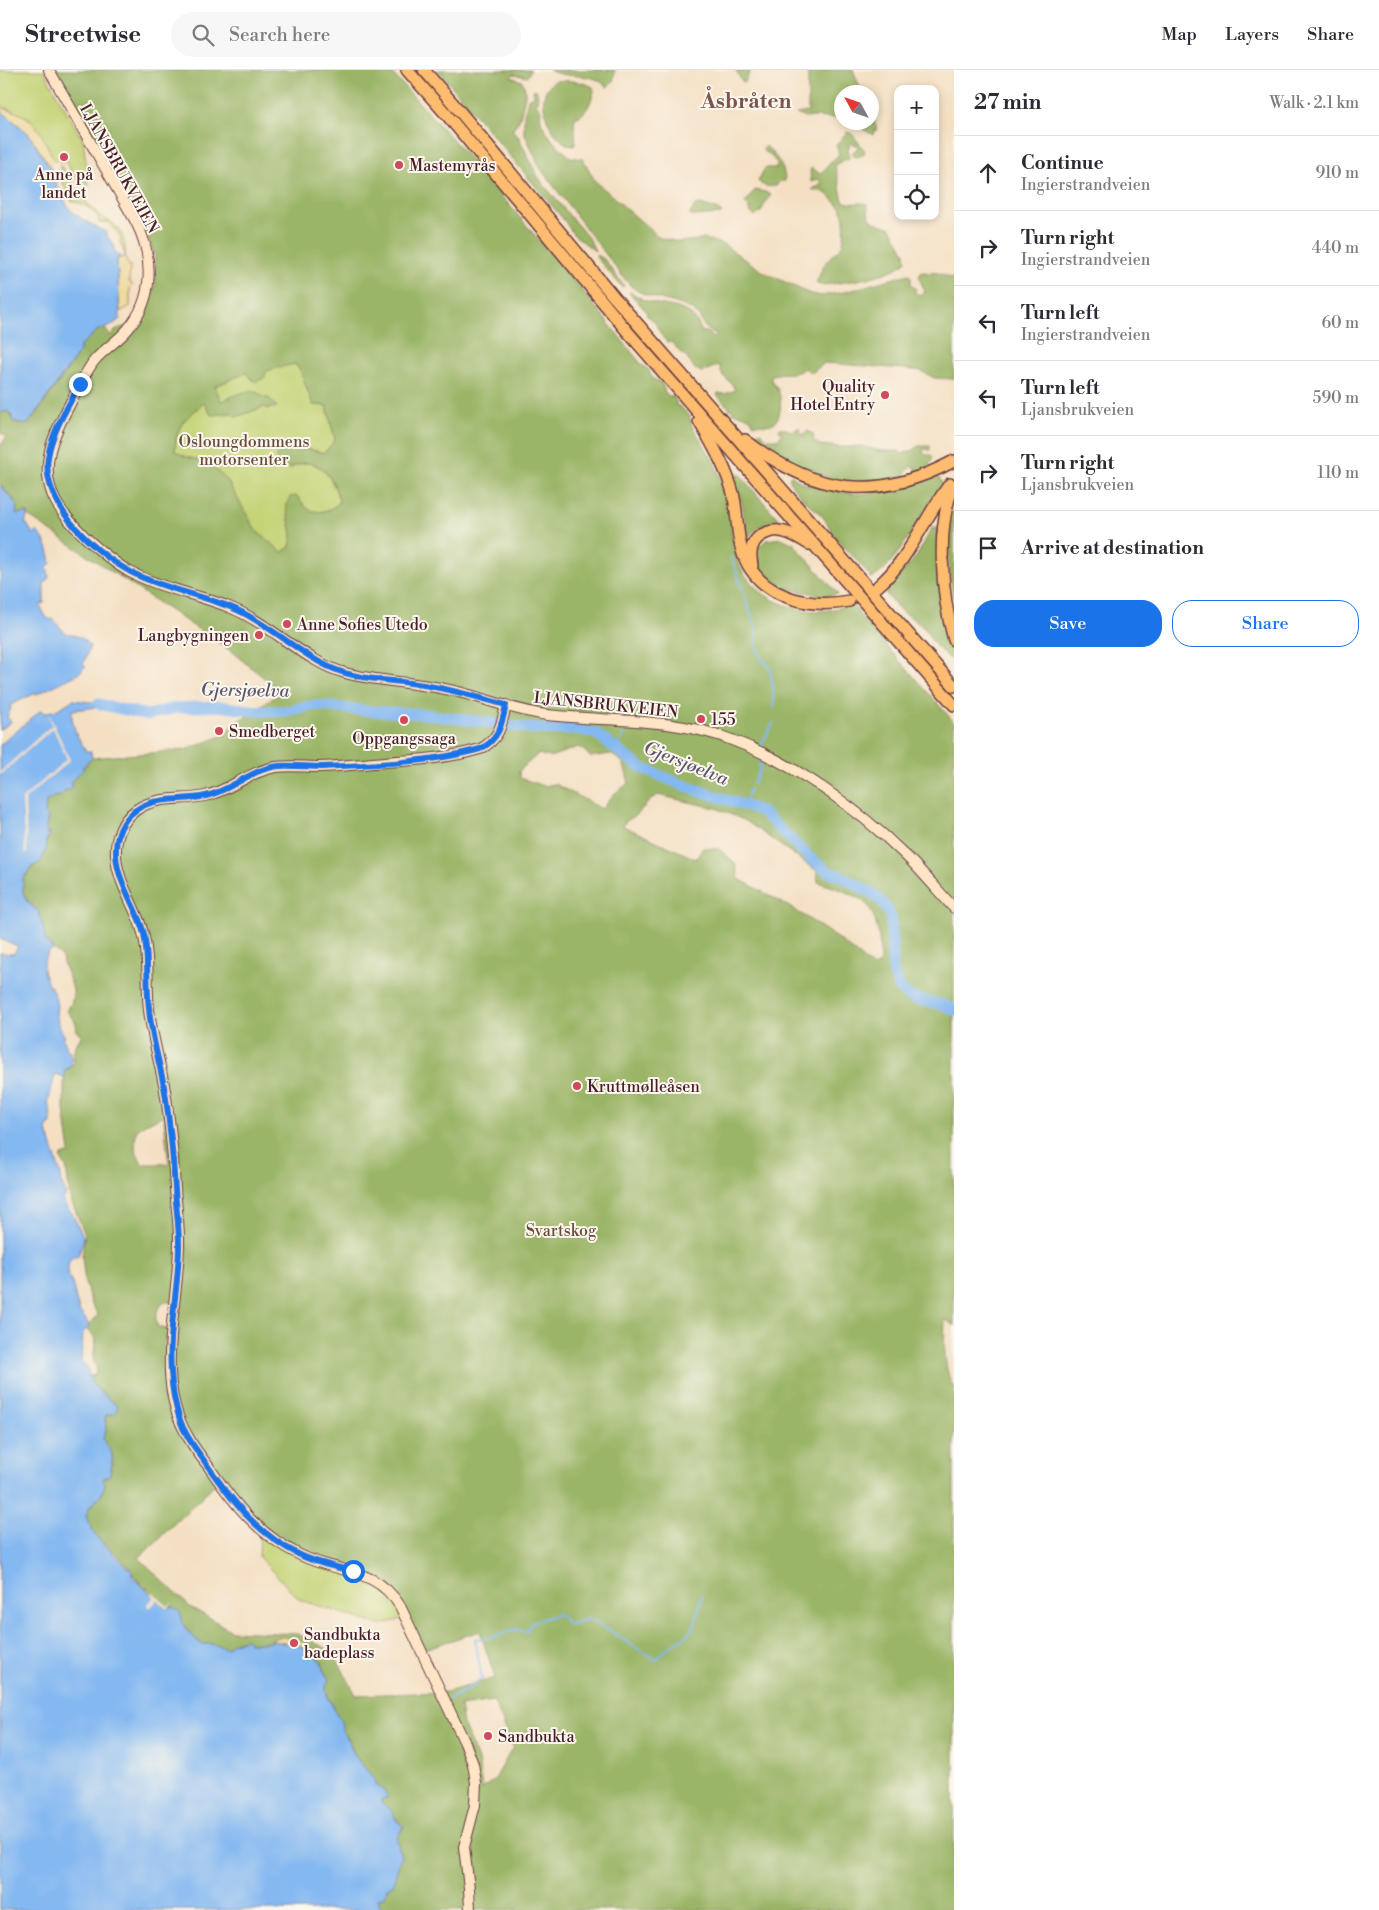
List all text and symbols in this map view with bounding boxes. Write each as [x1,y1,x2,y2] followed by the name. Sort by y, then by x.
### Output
[171,12,521,57] search box
[25,20,141,50] text: Streetwise
[189,21,217,49] icon: search
[229,23,330,47] text: Search here
[1162,23,1197,46] text: Map
[1225,23,1279,46] text: Layers
[1307,23,1354,46] text: Share
[834,85,879,130] north arrow
[894,85,939,220] map controls
[894,85,939,130] button: +
[700,86,791,115] district label: Åsbråten
[974,90,1041,116] text: 27 min
[1270,93,1359,113] text: Walk · 2.1 km
[75,100,163,237] street label: LJANSBRUKVEIEN
[894,130,939,175] button: −
[58,151,70,163] marker: Anne på landet
[1021,151,1104,175] text: Continue
[409,156,496,176] place label: Mastemyrås
[393,159,405,171] marker: Mastemyrås
[974,159,1002,187] icon: ahead
[1316,163,1359,183] text: 910 m
[34,165,94,203] place label: Anne på landet
[894,175,939,220] button: locate
[1021,175,1150,195] text: Ingierstrandveien
[1021,226,1114,250] text: Turn right
[974,234,1002,262] icon: right
[1312,238,1359,258] text: 440 m
[1021,250,1150,270] text: Ingierstrandveien
[1021,301,1100,325] text: Turn left
[974,309,1002,337] icon: left
[1321,313,1359,333] text: 60 m
[1021,325,1150,345] text: Ingierstrandveien
[69,373,92,396] route end
[1021,376,1100,400] text: Turn left
[790,377,875,415] place label: Quality Hotel Entry
[974,384,1002,412] icon: left
[1313,388,1359,408] text: 590 m
[879,389,891,401] marker: Quality Hotel Entry
[1021,400,1134,420] text: Ljansbrukveien
[179,432,309,470] park label: Osloungdommens motorsenter
[1021,451,1114,475] text: Turn right
[974,459,1002,487] icon: right
[1317,463,1359,483] text: 110 m
[1021,475,1134,495] text: Ljansbrukveien
[974,534,1002,562] icon: arrive
[1021,536,1204,560] text: Arrive at destination
[974,600,1162,647] button: Save
[1172,600,1359,647] button: Share
[296,615,428,635] place label: Anne Sofies Utedo
[281,618,293,630] marker: Anne Sofies Utedo
[138,626,249,646] place label: Langbygningen
[253,629,265,641] marker: Langbygningen
[200,678,291,703] water label: Gjersjøelva
[533,687,679,723] street label: LJANSBRUKVEIEN
[711,710,736,730] place label: 155
[695,713,707,725] marker: 155
[398,714,410,726] marker: Oppgangssaga
[229,722,316,742] place label: Smedberget
[213,725,225,737] marker: Smedberget
[352,729,457,749] place label: Oppgangssaga
[640,736,732,791] water label: Gjersjøelva
[587,1077,700,1097] place label: Kruttmølleåsen
[571,1080,583,1092] marker: Kruttmølleåsen
[526,1221,597,1241] park label: Svartskog
[342,1560,365,1583] route start
[304,1625,381,1663] place label: Sandbukta badeplass
[288,1637,300,1649] marker: Sandbukta badeplass
[498,1727,575,1747] place label: Sandbukta
[482,1730,494,1742] marker: Sandbukta

